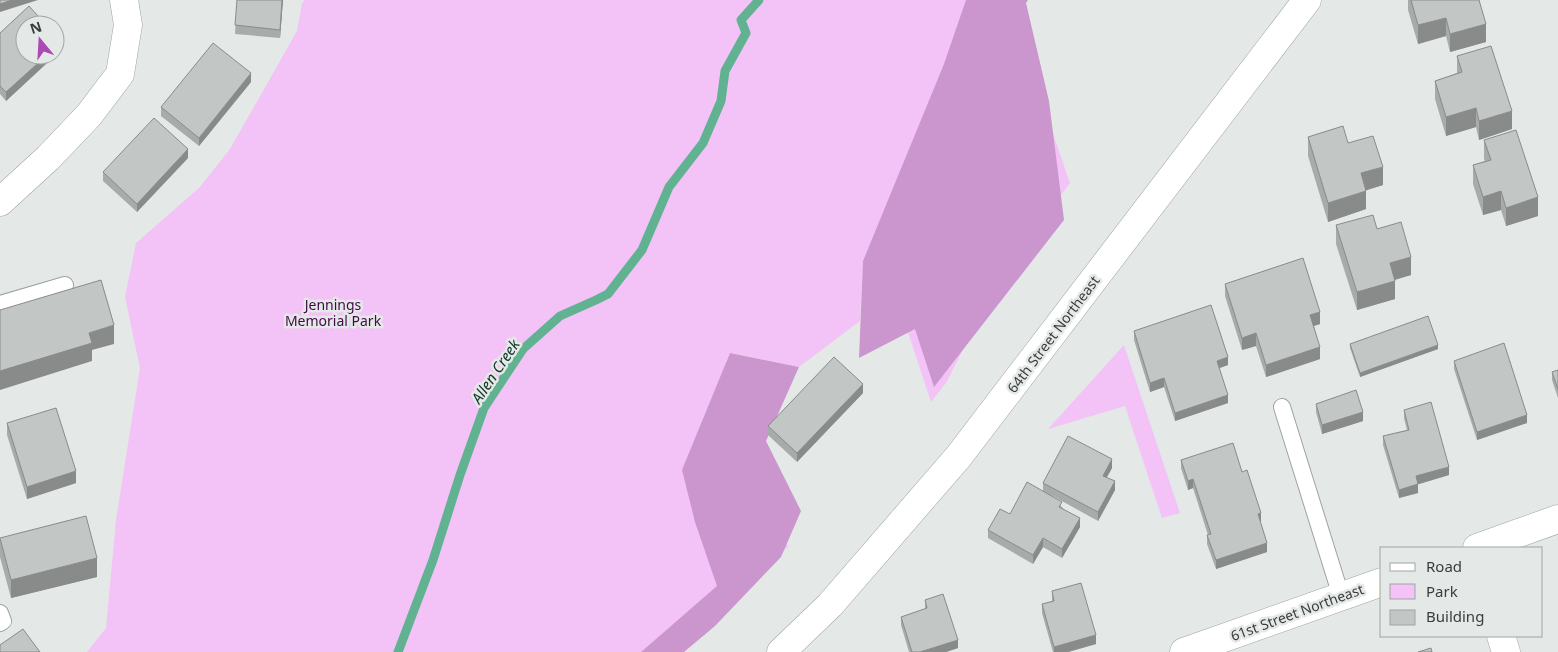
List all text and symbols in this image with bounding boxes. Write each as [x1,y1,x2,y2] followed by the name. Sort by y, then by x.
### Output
[15,15,65,65] north arrow
[27,16,44,38] text: N
[1003,271,1103,397] street label: 64th Street Northeast
[285,295,382,330] park label: Jennings Memorial Park
[466,335,524,408] water label: Allen Creek
[1380,547,1543,637] legend
[1426,556,1462,576] text: Road
[1228,579,1366,645] street label: 61st Street Northeast
[1426,581,1458,601] text: Park
[1426,606,1484,626] text: Building

